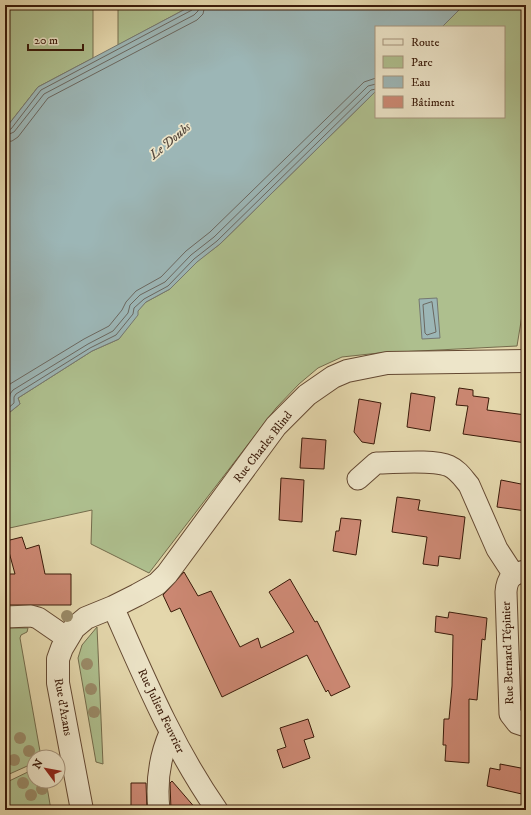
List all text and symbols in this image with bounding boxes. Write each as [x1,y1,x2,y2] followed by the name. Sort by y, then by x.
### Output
[28,26,83,52] scale bar
[375,26,505,118] legend
[34,33,58,48] text: 20 m
[411,35,439,50] text: Route
[411,55,433,70] text: Parc
[411,75,431,90] text: Eau
[411,95,455,110] text: Bâtiment
[145,118,195,164] water label: Le Doubs
[230,408,296,486] street label: Rue Charles Blind
[499,601,517,705] street label: Rue Bernard Tépinier
[134,666,188,756] street label: Rue Julien Feuvrier
[51,677,75,737] street label: Rue d'Azans
[26,749,66,789] north arrow
[30,757,47,772] text: N

